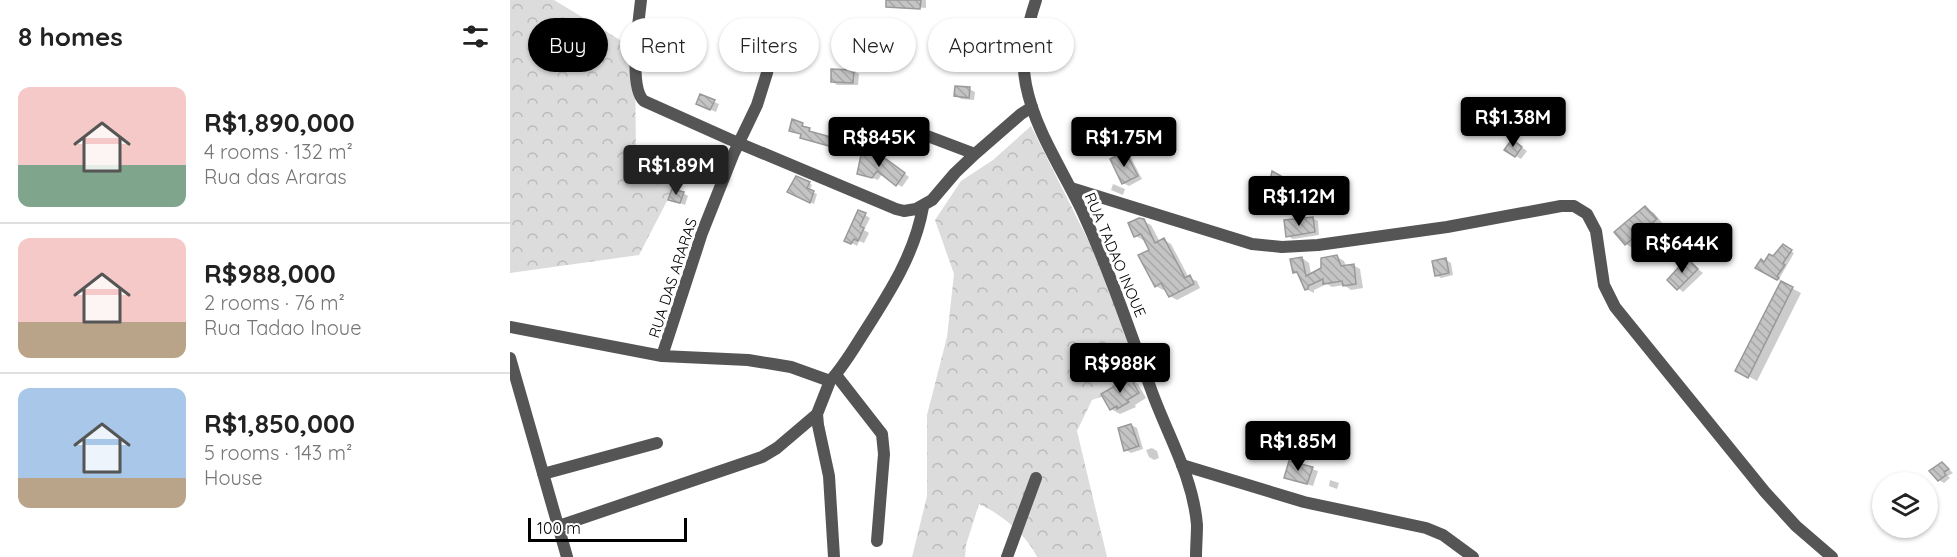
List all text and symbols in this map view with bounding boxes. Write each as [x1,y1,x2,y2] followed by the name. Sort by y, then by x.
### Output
[528,18,608,72] chip: Buy
[620,18,707,72] chip: Rent
[719,18,819,72] chip: Filters
[831,18,916,72] chip: New
[928,18,1074,72] chip: Apartment
[18,20,123,53] text: 8 homes
[459,20,492,53] icon: filters
[1458,97,1568,148] pin: R$1.38M
[1475,104,1551,129] text: R$1.38M
[204,106,355,139] text: R$1,890,000
[66,111,138,183] icon: home
[830,117,928,168] pin: R$845K
[1069,117,1179,168] pin: R$1.75M
[842,124,916,149] text: R$845K
[1085,124,1163,149] text: R$1.75M
[204,139,353,164] text: 4 rooms · 132 m²
[621,145,731,196] pin: R$1.89M
[637,152,715,177] text: R$1.89M
[204,164,347,189] text: Rua das Araras
[1244,176,1354,227] pin: R$1.12M
[1263,183,1335,208] text: R$1.12M
[1081,190,1150,320] street label: RUA TADAO INOUE
[644,216,701,340] street label: RUA DAS ARARAS
[1633,223,1731,274] pin: R$644K
[1645,230,1719,255] text: R$644K
[204,257,336,290] text: R$988,000
[66,262,138,334] icon: home
[204,290,345,315] text: 2 rooms · 76 m²
[204,315,361,340] text: Rua Tadao Inoue
[1071,343,1169,394] pin: R$988K
[1084,350,1156,375] text: R$988K
[204,407,355,440] text: R$1,850,000
[66,412,138,484] icon: home
[1243,421,1353,472] pin: R$1.85M
[1259,428,1337,453] text: R$1.85M
[204,440,352,465] text: 5 rooms · 143 m²
[204,465,263,490] text: House
[1872,472,1938,538] map controls
[1872,472,1938,538] button: layers
[528,515,687,542] scale bar
[537,518,581,538] text: 100 m

